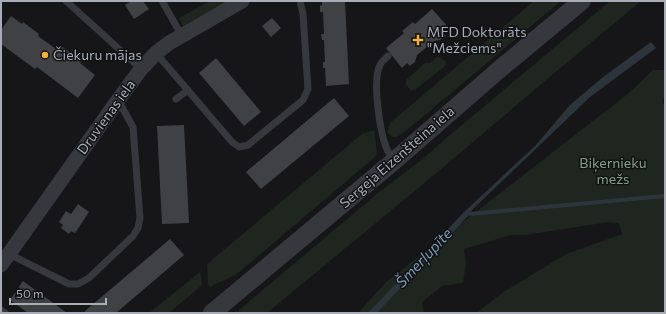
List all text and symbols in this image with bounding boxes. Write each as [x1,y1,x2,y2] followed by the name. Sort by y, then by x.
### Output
[427,23,527,56] place label: MFD Doktorāts "Mežciems"
[412,34,424,46] marker: MFD Doktorāts "Mežciems"
[53,46,142,63] place label: Čiekuru mājas
[40,50,50,60] marker: Čiekuru mājas
[73,76,138,157] street label: Druvienas iela
[336,102,458,211] street label: Sergeja Eizenšteina iela
[579,154,647,187] park label: Biķernieku mežs
[390,223,457,292] water label: Šmerļupīte
[10,280,106,306] scale bar
[16,286,44,300] text: 50 m

